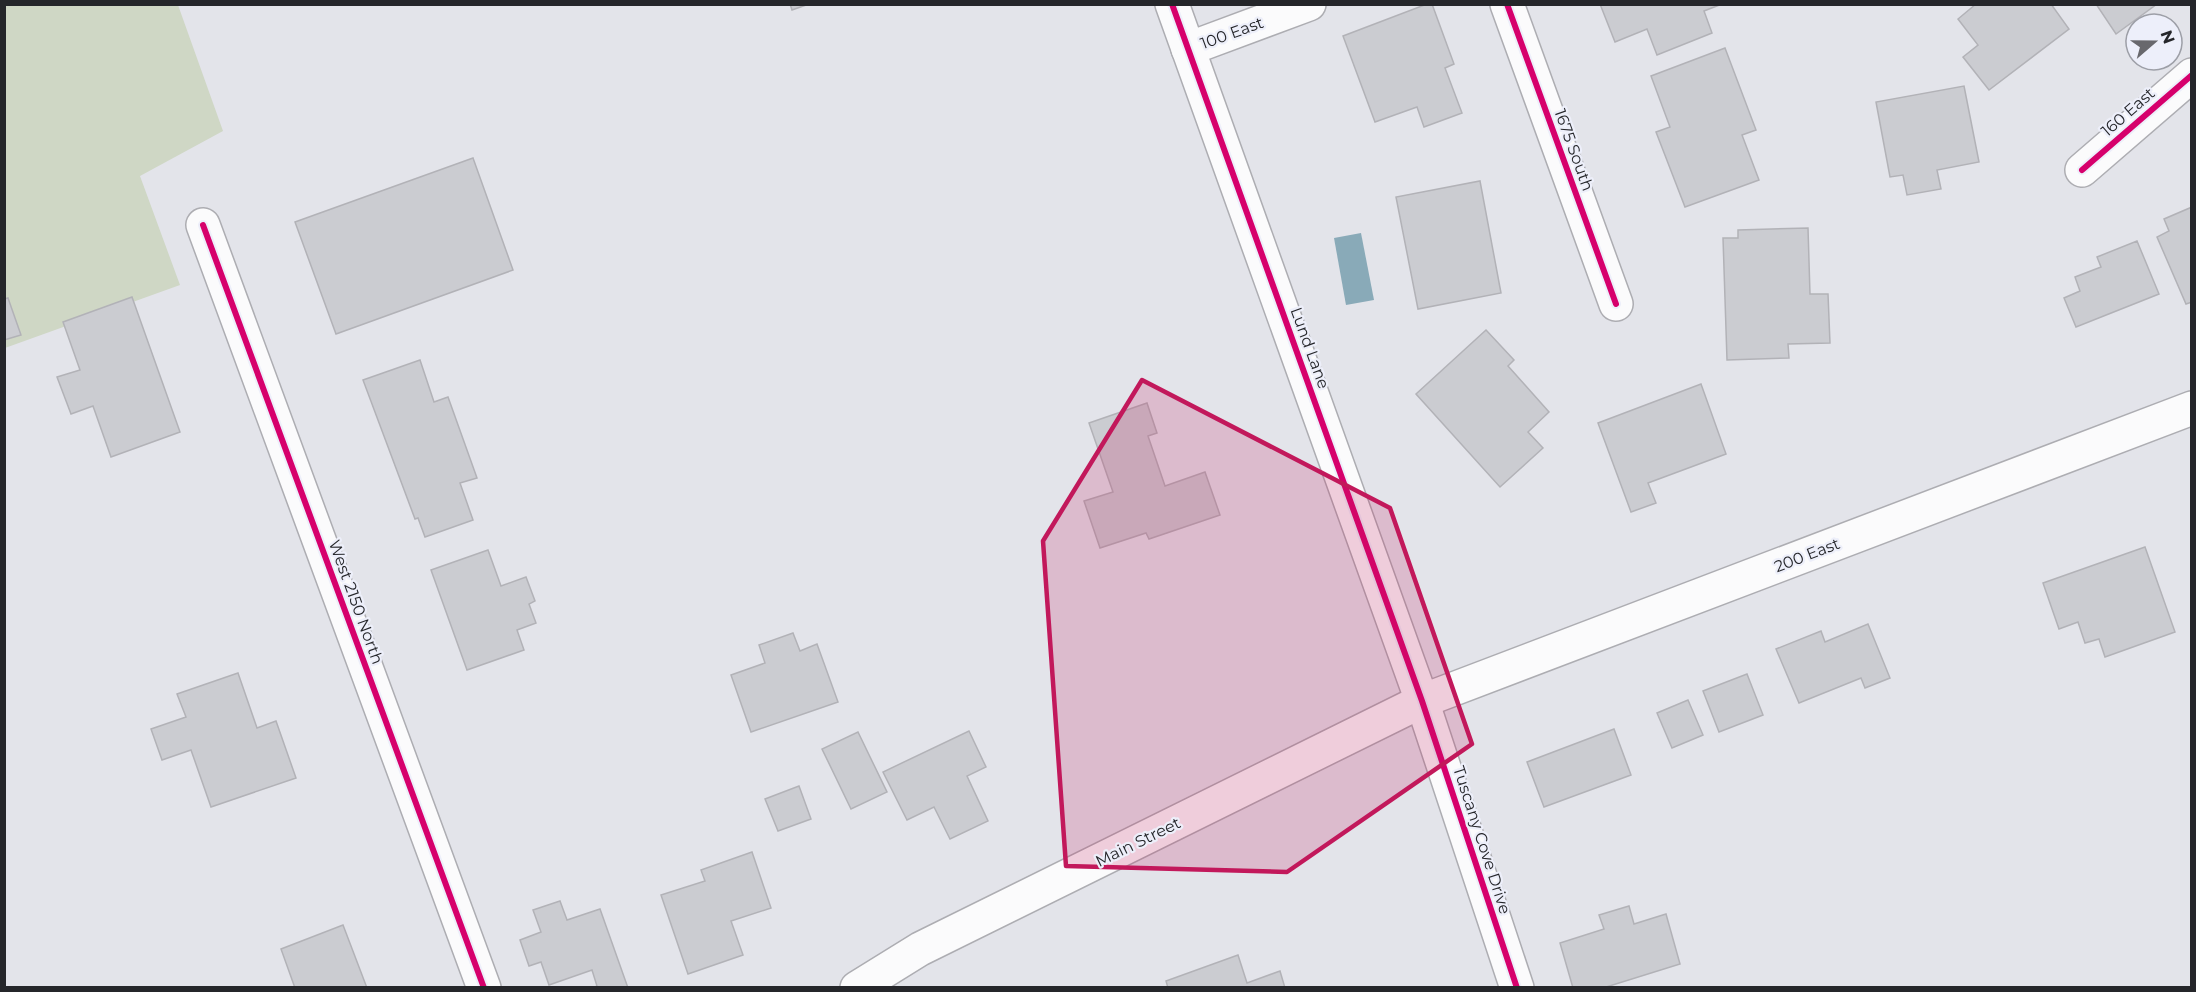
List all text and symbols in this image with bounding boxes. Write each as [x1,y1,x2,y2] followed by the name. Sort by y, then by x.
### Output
[2124,12,2184,72] north arrow
[1198,13,1266,53] street label: 100 East
[2156,28,2179,46] text: N
[2097,83,2159,140] street label: 160 East
[1550,106,1598,194] street label: 1675 South
[1286,305,1334,391] street label: Lund Lane
[1771,534,1843,576] street label: 200 East
[325,537,387,667] street label: West 2150 North
[1449,764,1515,916] street label: Tuscany Cove Drive
[1092,813,1184,871] street label: Main Street

